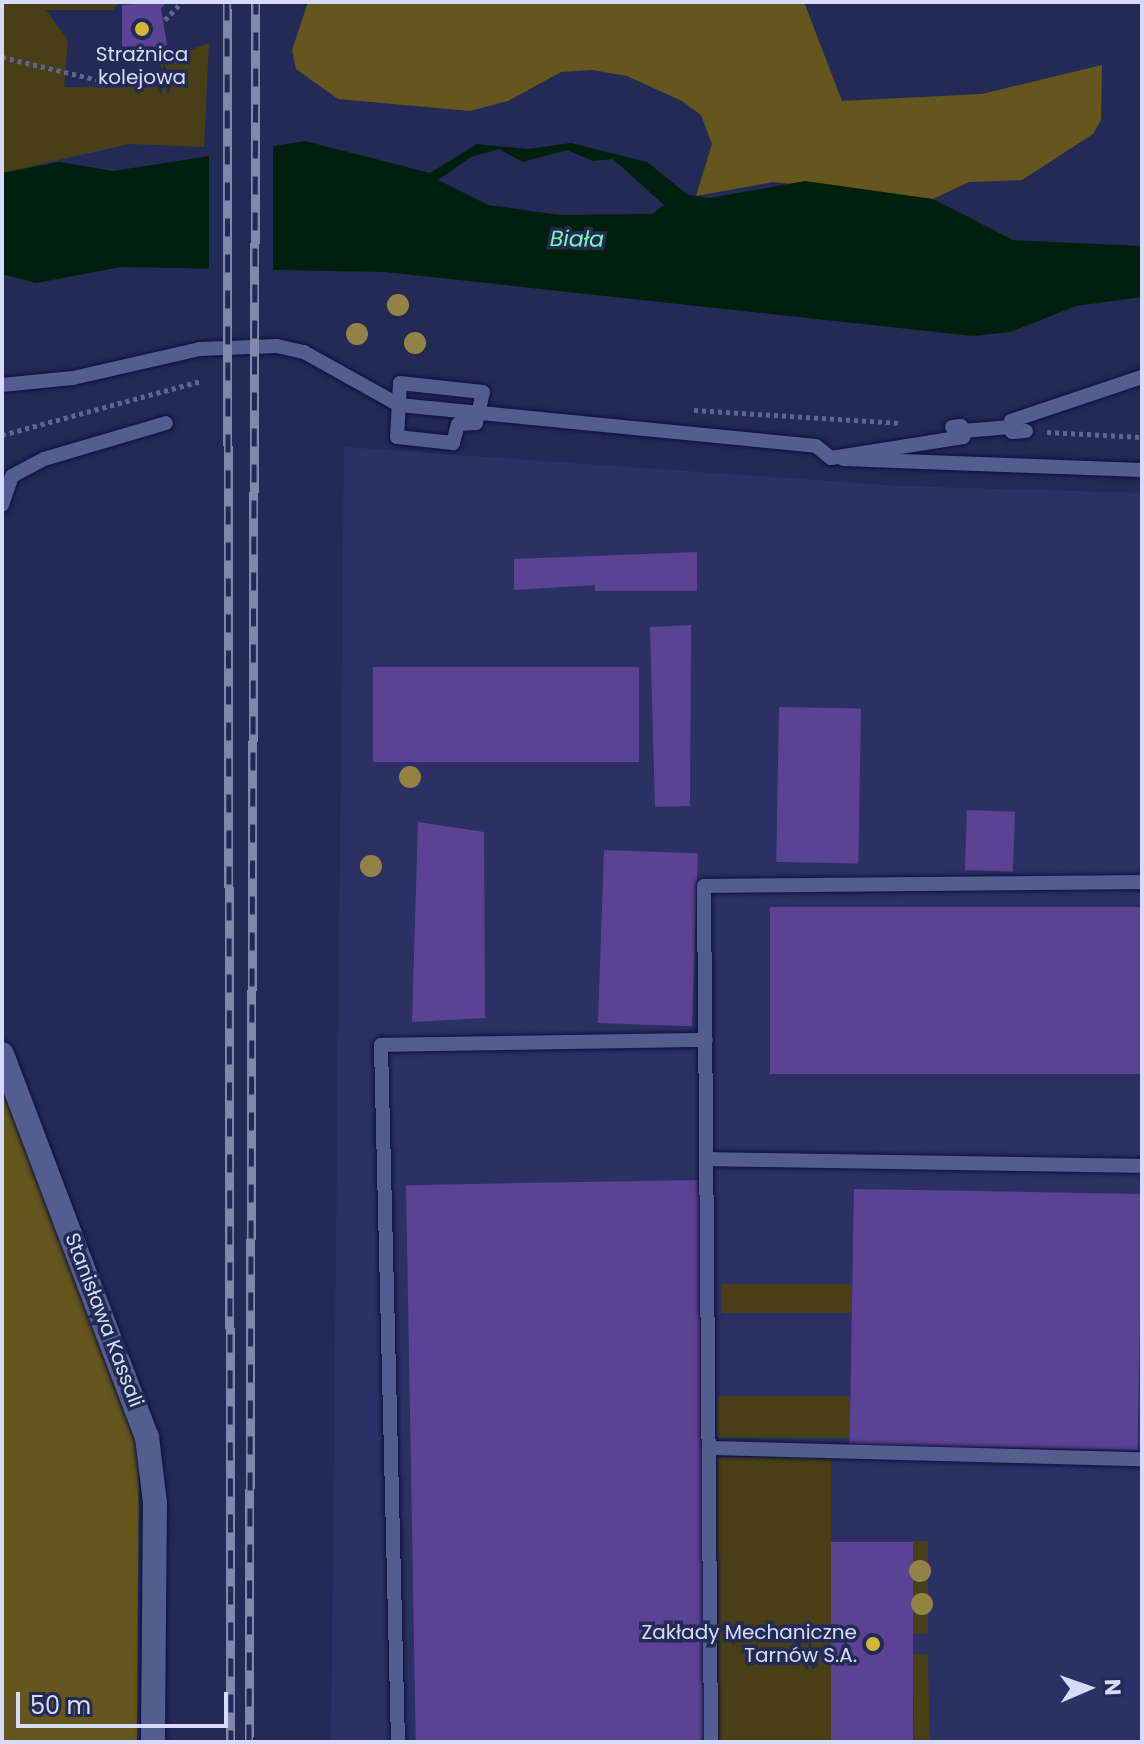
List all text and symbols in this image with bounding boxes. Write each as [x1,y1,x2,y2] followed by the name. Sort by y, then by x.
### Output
[133,20,151,38] marker: Strażnica kolejowa
[96,42,188,89] place label: Strażnica kolejowa
[550,225,604,253] water label: Biała
[60,1230,148,1410] street label: Stanisława Kassali
[641,1620,857,1667] place label: Zakłady Mechaniczne Tarnów S.A.
[864,1635,882,1653] marker: Zakłady Mechaniczne Tarnów S.A.
[1048,1648,1128,1728] north arrow
[20,1676,232,1726] scale bar
[1097,1678,1128,1696] text: N
[30,1689,91,1722] text: 50 m

